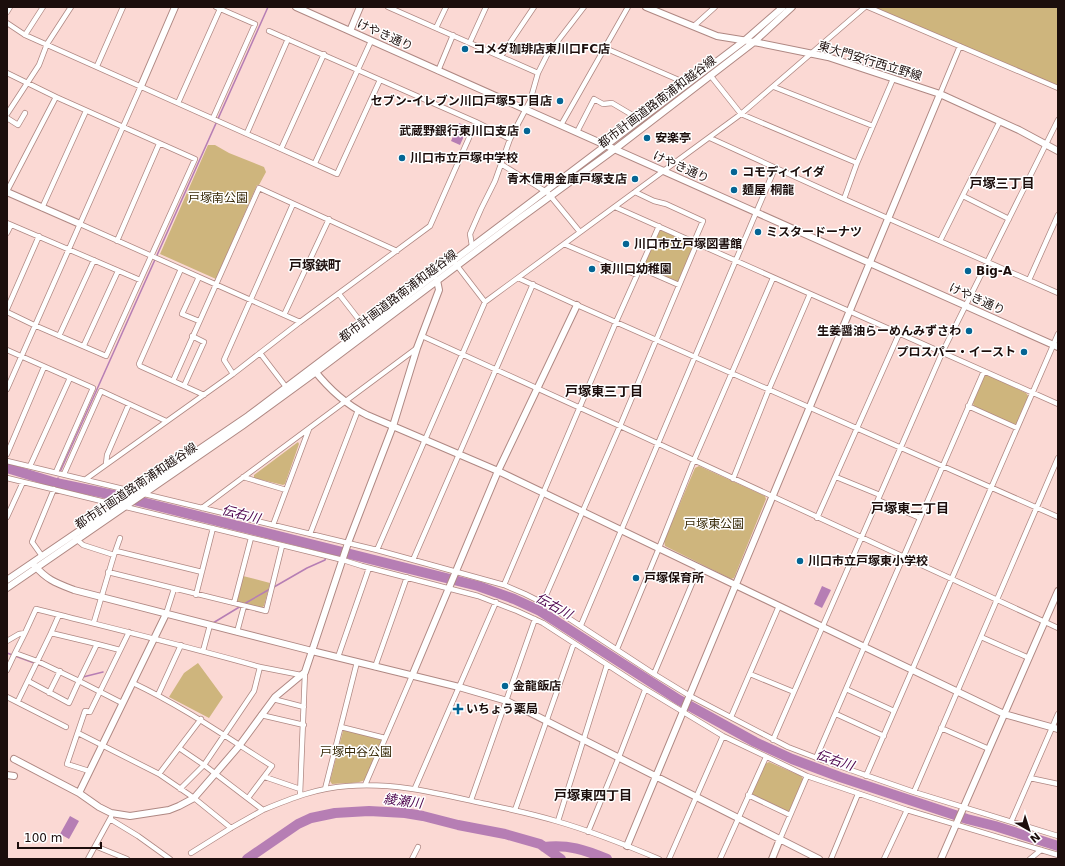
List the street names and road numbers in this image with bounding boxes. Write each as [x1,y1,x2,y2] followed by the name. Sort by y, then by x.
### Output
[355,16,415,54] street label: けやき通り
[816,39,924,83] street label: 東大門安行西立野線
[595,53,719,151] street label: 都市計画道路南浦和越谷線
[651,148,711,186] street label: けやき通り
[336,247,460,345] street label: 都市計画道路南浦和越谷線
[947,280,1007,318] street label: けやき通り
[72,440,200,532] street label: 都市計画道路南浦和越谷線

